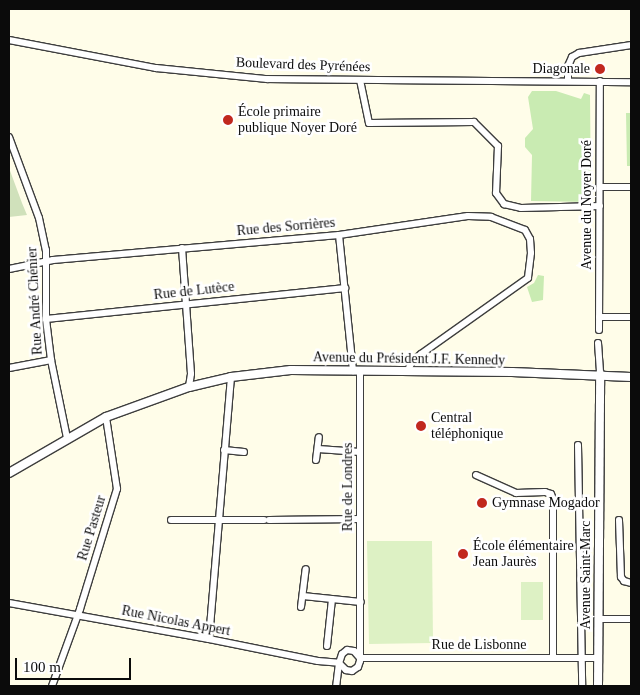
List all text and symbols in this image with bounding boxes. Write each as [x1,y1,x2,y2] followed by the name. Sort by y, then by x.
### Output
[235,54,371,76] street label: Boulevard des Pyrénées
[532,61,590,77] place label: Diagonale
[594,63,606,75] marker: Diagonale
[238,104,357,136] place label: École primaire publique Noyer Doré
[222,114,234,126] marker: École primaire publique Noyer Doré
[579,140,595,270] street label: Avenue du Noyer Doré
[236,214,336,240] street label: Rue des Sorrières
[24,246,46,356] street label: Rue André Chénier
[153,278,235,304] street label: Rue de Lutèce
[313,349,505,369] street label: Avenue du Président J.F. Kennedy
[431,410,503,442] place label: Central téléphonique
[415,420,427,432] marker: Central téléphonique
[340,443,356,531] street label: Rue de Londres
[74,493,110,563] street label: Rue Pasteur
[492,495,600,511] place label: Gymnase Mogador
[476,497,488,509] marker: Gymnase Mogador
[578,521,594,629] street label: Avenue Saint-Marc
[473,538,574,570] place label: École élémentaire Jean Jaurès
[457,548,469,560] marker: École élémentaire Jean Jaurès
[120,602,232,640] street label: Rue Nicolas Appert
[432,637,526,653] street label: Rue de Lisbonne
[18,648,134,680] scale bar
[23,659,61,675] text: 100 m

